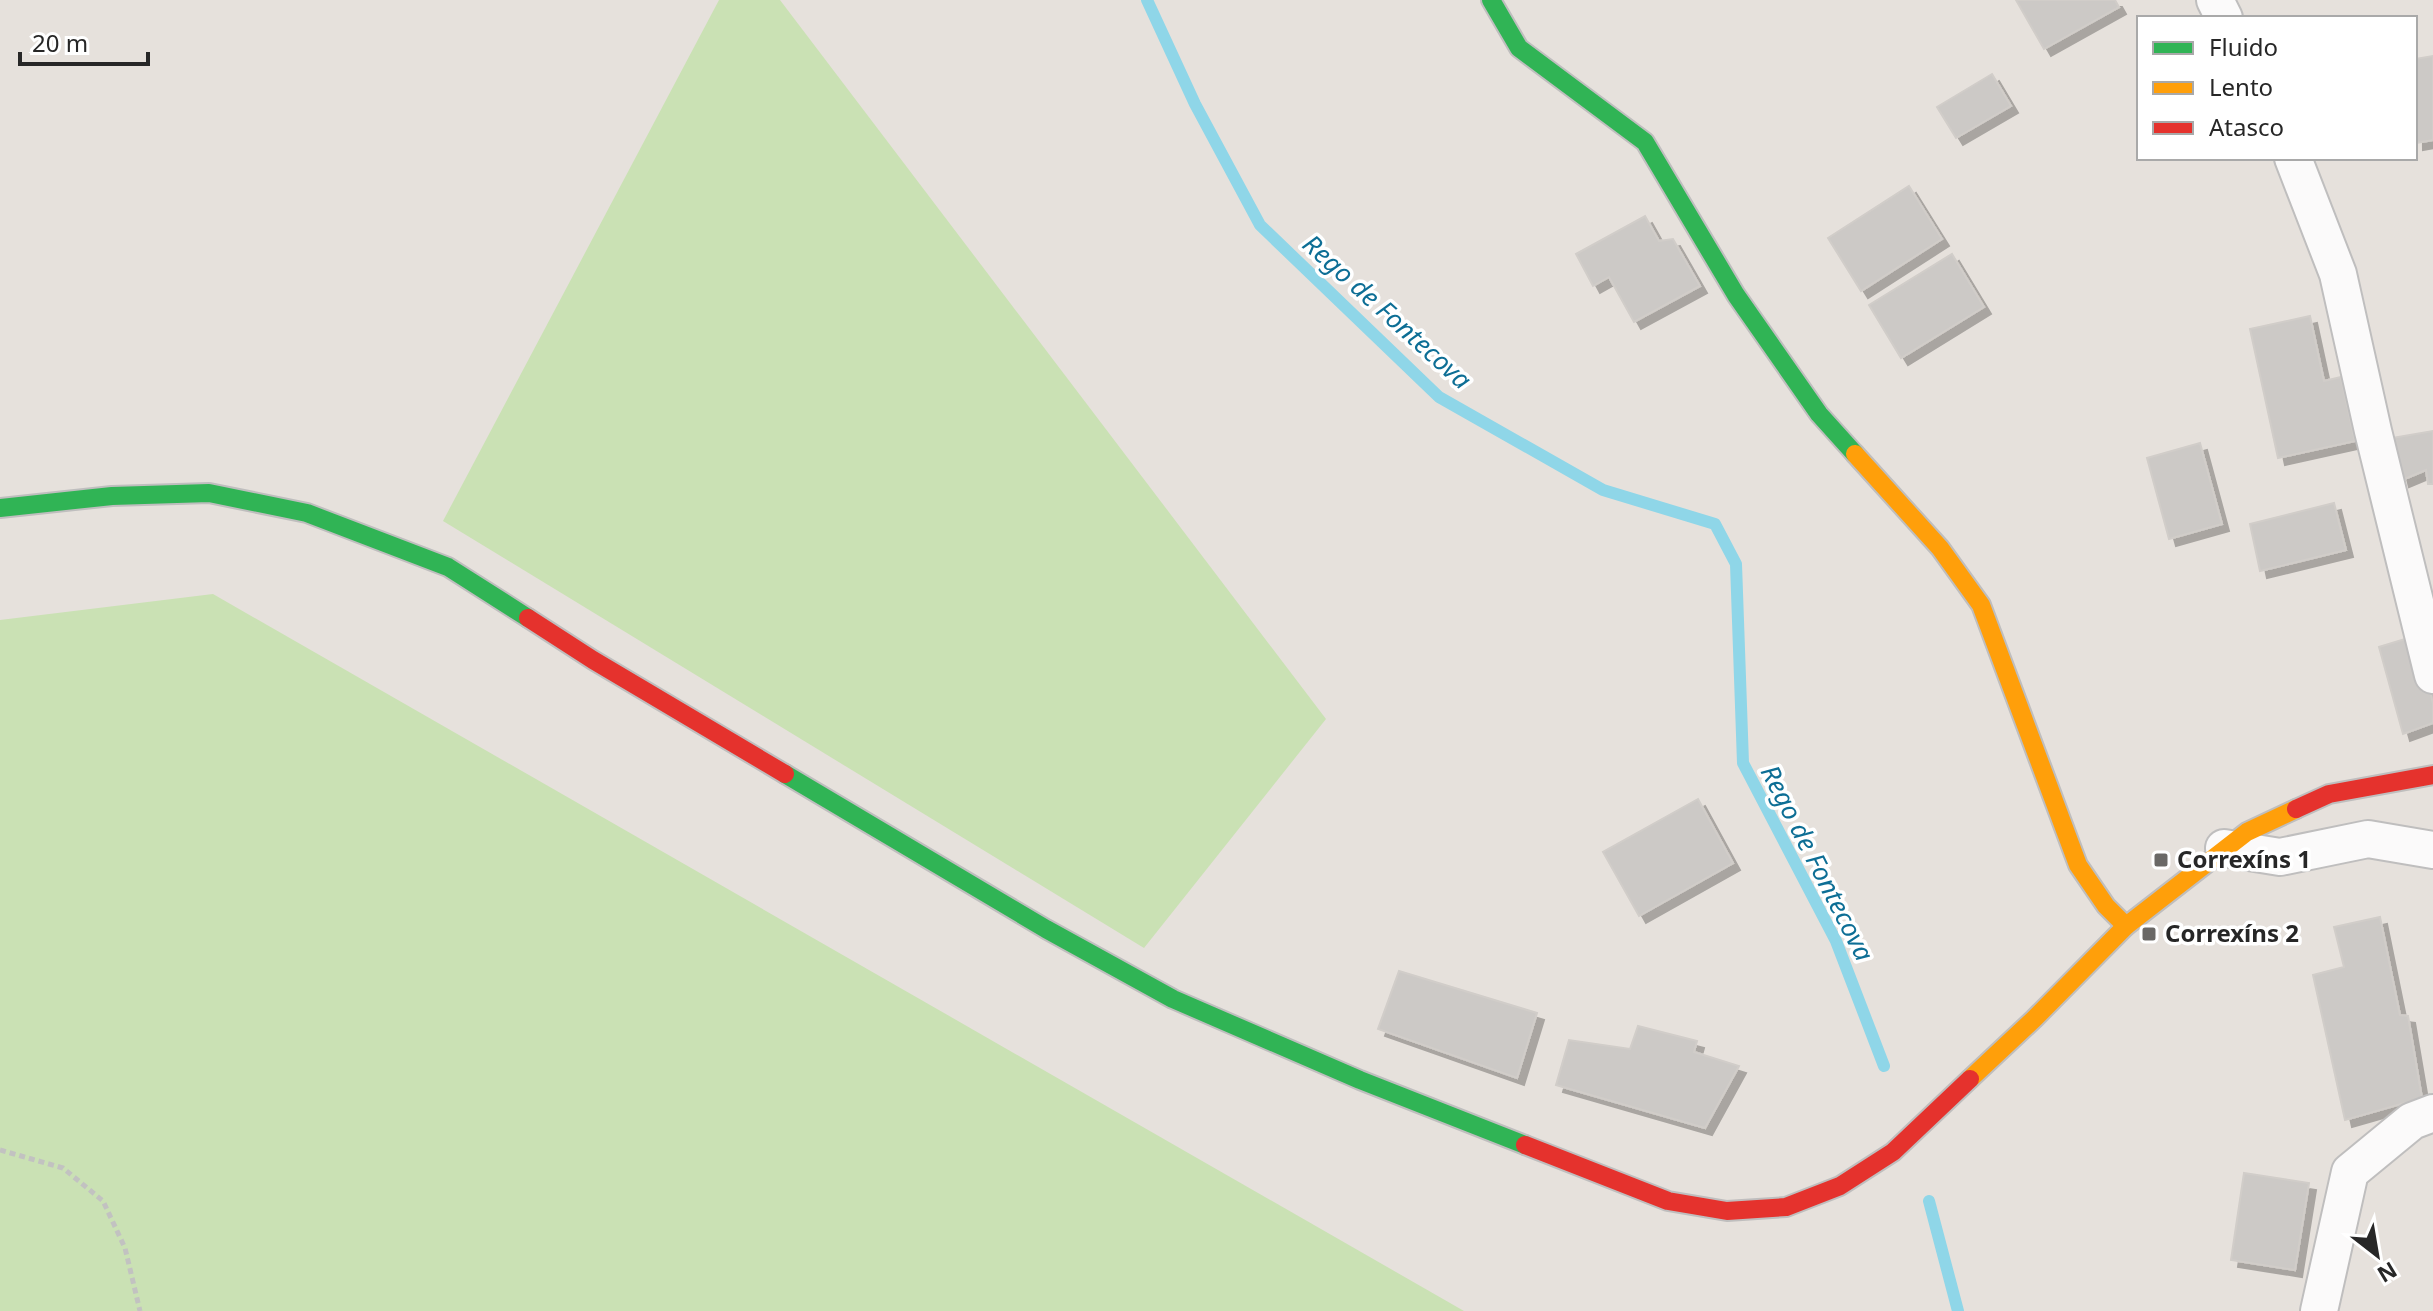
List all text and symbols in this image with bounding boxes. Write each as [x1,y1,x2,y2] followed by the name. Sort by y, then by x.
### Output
[20,16,148,66] scale bar
[2137,16,2417,160] legend
[32,26,88,59] text: 20 m
[2209,30,2278,63] text: Fluido
[2209,70,2273,103] text: Lento
[2209,110,2284,143] text: Atasco
[1296,226,1480,397] water label: Rego de Fontecova
[1753,758,1883,967] water label: Rego de Fontecova
[2177,842,2311,875] place label: Correxíns 1
[2152,851,2170,869] marker: Correxíns 1
[2165,916,2299,949] place label: Correxíns 2
[2140,925,2158,943] marker: Correxíns 2
[2337,1215,2417,1295] north arrow
[2372,1256,2403,1290] text: N

